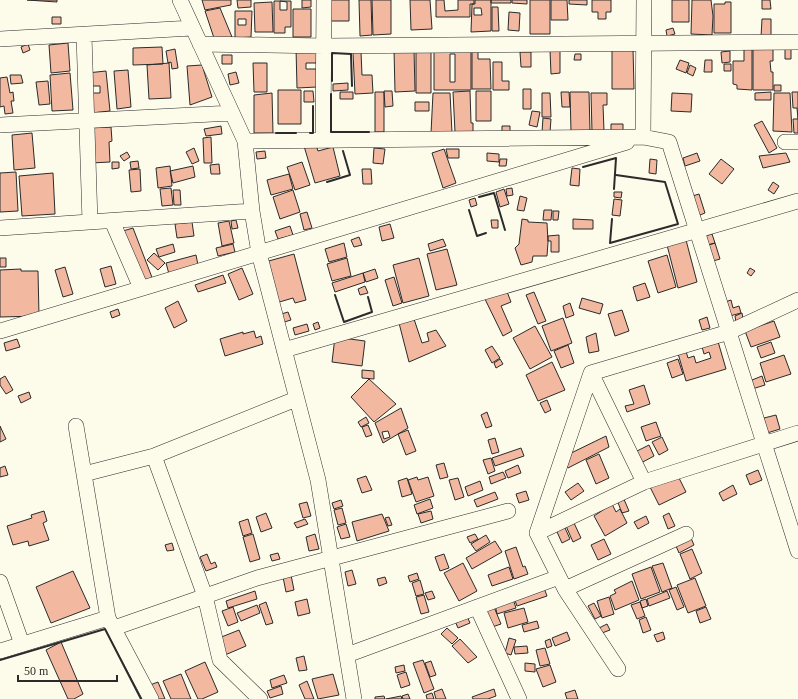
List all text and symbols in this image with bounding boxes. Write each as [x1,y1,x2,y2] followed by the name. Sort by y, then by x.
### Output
[18,657,117,683] scale bar
[24,664,49,678] text: 50 m

